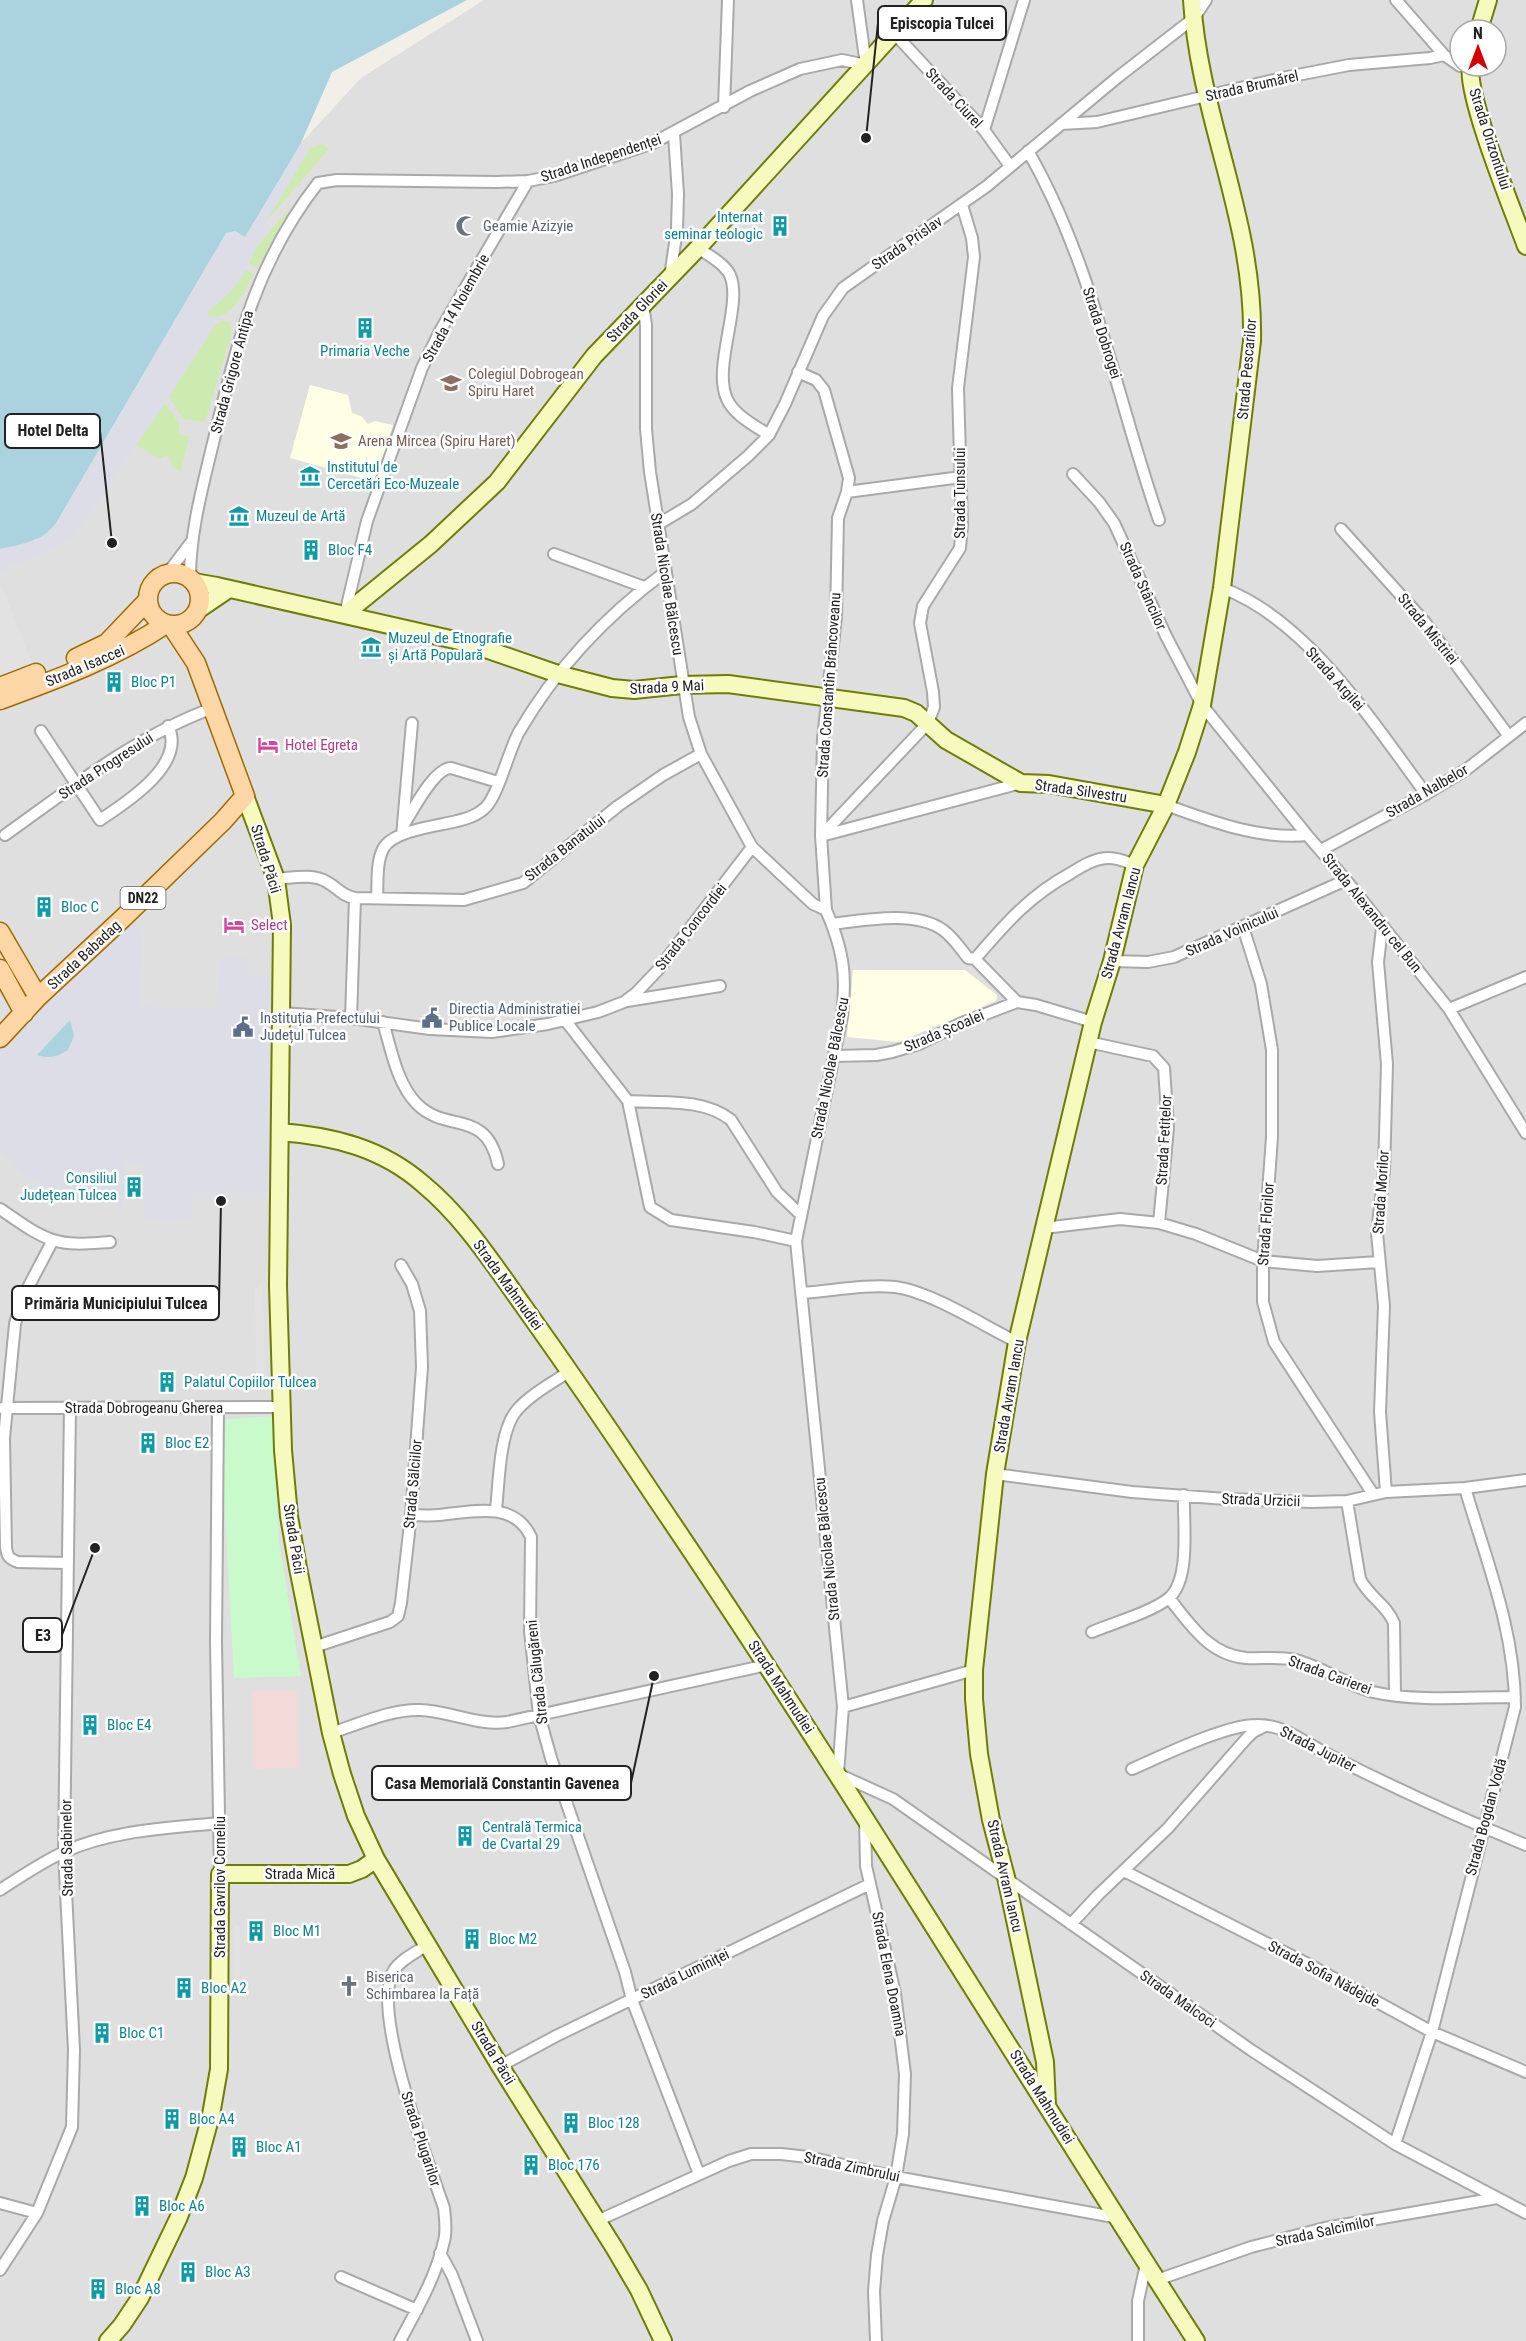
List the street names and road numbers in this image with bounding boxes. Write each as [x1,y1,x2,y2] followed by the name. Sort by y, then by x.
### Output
[922,64,986,132] street label: Strada Ciurel
[1204,67,1300,105] street label: Strada Brumărel
[1465,86,1515,192] street label: Strada Orizontului
[538,130,664,186] street label: Strada Independenței
[868,212,946,274] street label: Strada Prislav
[419,251,493,365] street label: Strada 14 Noiembrie
[603,276,671,346] street label: Strada Gloriei
[1079,285,1125,381] street label: Strada Dobrogei
[207,308,257,436] street label: Strada Grigore Antipa
[1234,317,1260,420] street label: Strada Pescarilor
[951,447,969,539] street label: Strada Tunsului
[647,512,687,656] street label: Strada Nicolae Bălcescu
[1116,539,1171,633] street label: Strada Stâncilor
[1394,590,1462,668] street label: Strada Mistriei
[814,592,844,778] street label: Strada Constantin Brâncoveanu
[43,641,127,691] street label: Strada Isaccei
[1302,643,1368,715] street label: Strada Argilei
[629,676,705,698] street label: Strada 9 Mai
[55,729,157,803] street label: Strada Progresului
[1383,760,1472,822] street label: Strada Nalbelor
[1034,776,1128,806] street label: Strada Silvestru
[521,811,609,885] street label: Strada Banatului
[247,822,285,896] street label: Strada Păcii
[1318,850,1426,976] street label: Strada Alexandru cel Bun
[1097,865,1145,981] street label: Strada Avram Iancu
[651,880,731,974] street label: Strada Concordiei
[120,887,166,909] road number: DN22
[1183,903,1281,961] street label: Strada Voinicului
[44,916,124,994] street label: Strada Babadag
[807,996,853,1140] street label: Strada Nicolae Bălcescu
[901,1006,987,1056] street label: Strada Școalei
[1153,1094,1175,1186] street label: Strada Fetițelor
[1369,1149,1393,1235] street label: Strada Morilor
[1254,1181,1278,1266] street label: Strada Florilor
[469,1236,547,1334] street label: Strada Mahmudiei
[990,1338,1028,1454] street label: Strada Avram Iancu
[65,1399,223,1417] street label: Strada Dobrogeanu Gherea
[400,1438,426,1529] street label: Strada Sălciilor
[811,1477,843,1621] street label: Strada Nicolae Bălcescu
[1221,1490,1301,1510] street label: Strada Urzicii
[280,1503,308,1575] street label: Strada Păcii
[523,1619,551,1725] street label: Strada Călugăreni
[744,1637,818,1737] street label: Strada Mahmudiei
[1286,1652,1374,1698] street label: Strada Carierei
[1277,1722,1359,1776] street label: Strada Jupiter
[1462,1757,1510,1877] street label: Strada Bogdan Vodă
[57,1799,77,1897] street label: Strada Sabinelor
[211,1816,229,1958] street label: Strada Gavrilov Corneliu
[983,1818,1027,1934] street label: Strada Avram Iancu
[265,1865,335,1883] street label: Strada Mică
[868,1910,910,2038] street label: Strada Elena Doamna
[1265,1937,1383,2011] street label: Strada Sofia Nădejde
[638,1945,732,2003] street label: Strada Luminiței
[1137,1966,1219,2032] street label: Strada Malcoci
[467,2018,519,2088] street label: Strada Păcii
[1006,2047,1078,2147] street label: Strada Mahmudiei
[397,2089,445,2189] street label: Strada Plugarilor
[802,2148,902,2186] street label: Strada Zimbrului
[1274,2212,1377,2250] street label: Strada Salcîmilor

